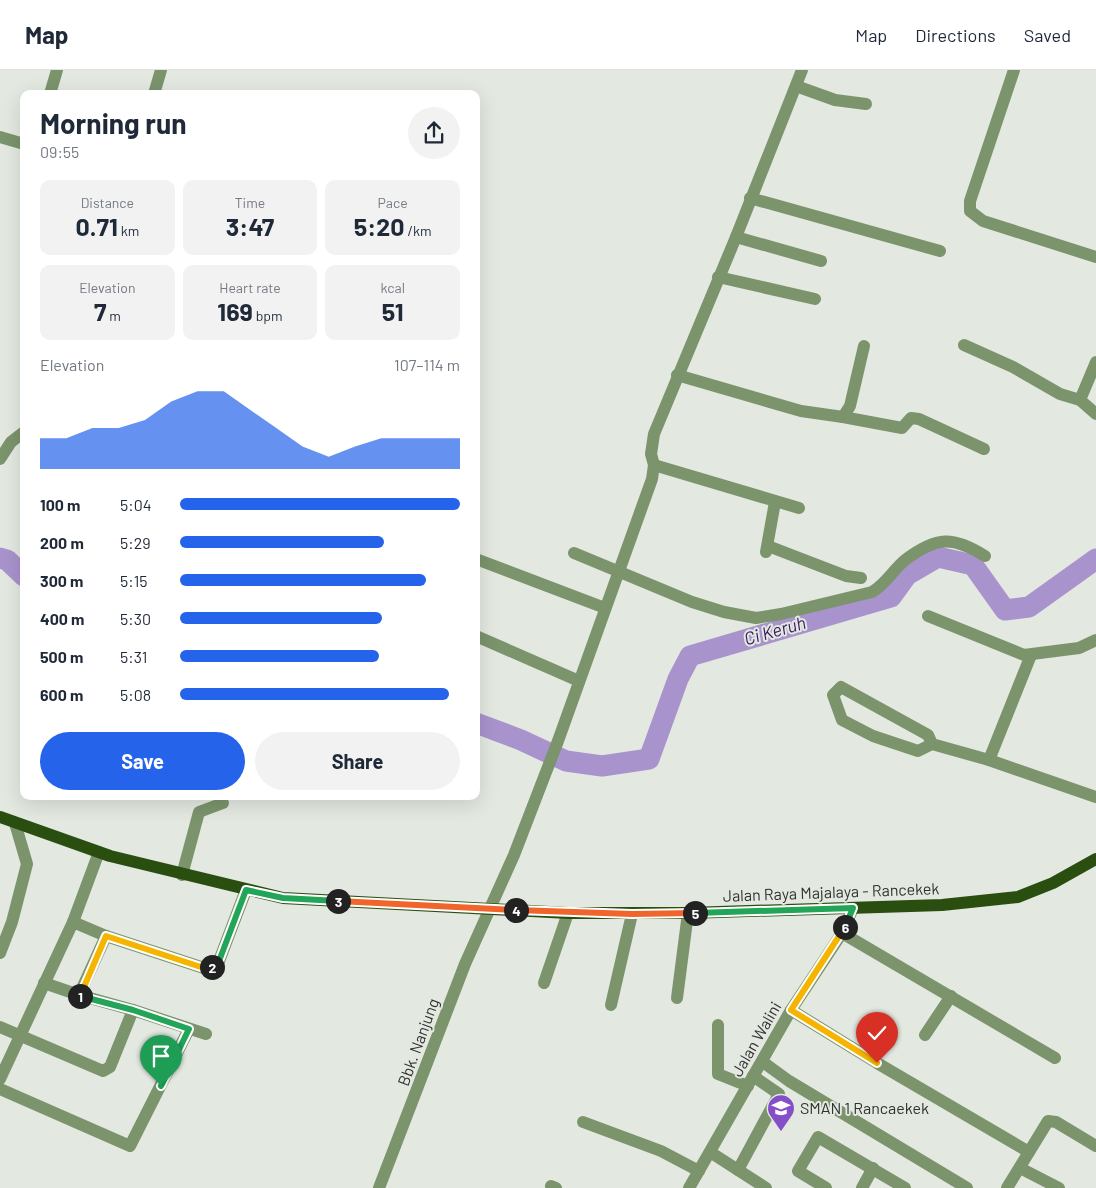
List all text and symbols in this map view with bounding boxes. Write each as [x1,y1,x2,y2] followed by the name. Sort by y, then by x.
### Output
[25,20,68,49] text: Map
[855,24,887,46] text: Map
[915,24,996,46] text: Directions
[1024,24,1071,46] text: Saved
[40,106,187,140] text: Morning run
[408,107,460,159] button: share
[40,142,79,161] text: 09:55
[81,194,134,211] text: Distance
[235,194,265,211] text: Time
[378,194,408,211] text: Pace
[75,211,118,241] text: 0.71
[226,211,274,241] text: 3:47
[354,211,405,241] text: 5:20
[118,222,139,239] text: km
[405,222,432,239] text: /km
[79,279,136,296] text: Elevation
[219,279,281,296] text: Heart rate
[380,279,405,296] text: kcal
[94,296,106,326] text: 7
[217,296,253,326] text: 169
[382,296,404,326] text: 51
[106,307,121,324] text: m
[253,307,283,324] text: bpm
[40,355,104,374] text: Elevation
[394,355,460,374] text: 107–114 m
[40,495,80,514] text: 100 m
[120,495,152,514] text: 5:04
[40,533,84,552] text: 200 m
[120,533,151,552] text: 5:29
[40,571,83,590] text: 300 m
[120,571,147,590] text: 5:15
[40,609,84,628] text: 400 m
[120,609,151,628] text: 5:30
[741,611,808,649] water label: Ci Keruh
[40,647,83,666] text: 500 m
[120,647,147,666] text: 5:31
[40,685,83,704] text: 600 m
[120,685,151,704] text: 5:08
[40,732,245,790] button: Save
[255,732,460,790] button: Share
[722,878,940,905] street label: Jalan Raya Majalaya - Rancekek
[326,888,350,914] pin: 3
[335,893,342,910] text: 3
[504,898,528,922] pin: 4
[682,900,708,926] pin: 5
[512,902,521,919] text: 4
[692,905,699,922] text: 5
[832,914,858,940] pin: 6
[842,919,849,936] text: 6
[200,954,224,980] pin: 2
[209,959,216,976] text: 2
[68,984,92,1008] pin: 1
[78,988,83,1005] text: 1
[393,995,442,1088] street label: Bbk. Nanjung
[727,998,785,1079] street label: Jalan Walini
[856,1012,898,1063] pin
[863,1019,891,1047] icon: check
[140,1035,182,1086] pin
[147,1042,175,1070] icon: arrive
[766,1093,796,1132] school or university icon: SMAN 1 Rancaekek
[800,1098,929,1117] place label: SMAN 1 Rancaekek

